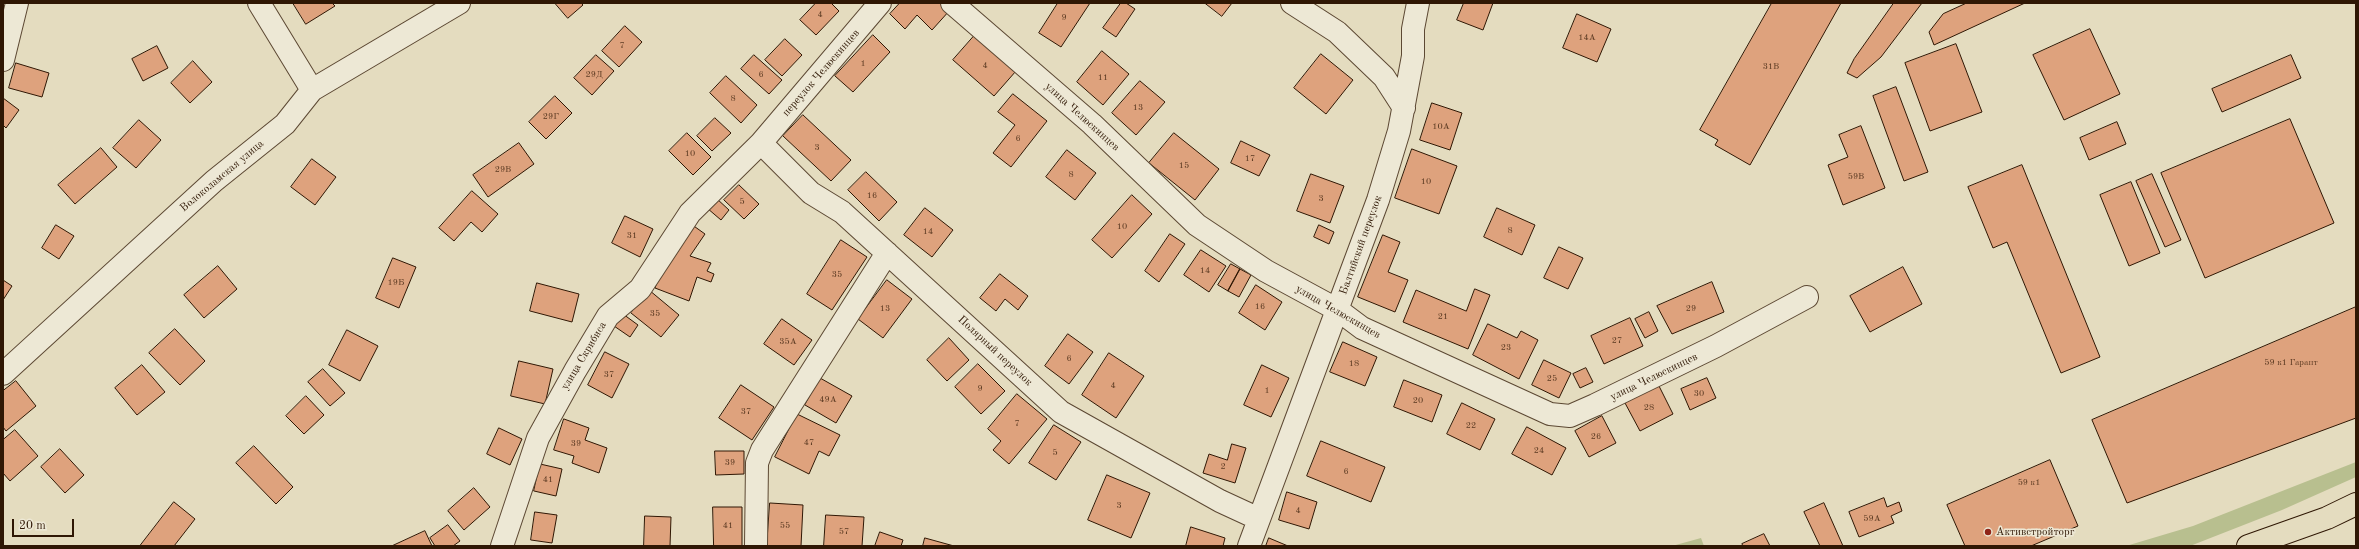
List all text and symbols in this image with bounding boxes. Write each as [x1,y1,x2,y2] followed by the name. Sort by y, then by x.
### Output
[817,10,823,20] house number: 4
[1061,13,1067,23] house number: 9
[780,27,862,119] street label: переулок Челюскинцев
[1578,33,1596,43] house number: 14А
[619,41,625,51] house number: 7
[860,59,866,69] house number: 1
[982,61,988,71] house number: 4
[1763,62,1779,72] house number: 31В
[585,70,603,80] house number: 29Д
[758,70,764,80] house number: 6
[1098,73,1108,83] house number: 11
[1042,80,1122,154] street label: улица Челюскинцев
[730,94,736,104] house number: 8
[1133,103,1143,113] house number: 13
[543,112,559,122] house number: 29Г
[1432,122,1450,132] house number: 10А
[1015,134,1021,144] house number: 6
[178,137,266,215] street label: Волоколамская улица
[814,143,820,153] house number: 3
[685,149,695,159] house number: 10
[1245,154,1255,164] house number: 17
[1179,161,1189,171] house number: 15
[495,165,511,175] house number: 29В
[1068,170,1074,180] house number: 8
[1848,172,1864,182] house number: 59В
[1421,177,1431,187] house number: 10
[867,191,877,201] house number: 16
[1318,194,1324,204] house number: 3
[1337,194,1385,296] street label: Балтийский переулок
[739,197,745,207] house number: 5
[1117,222,1127,232] house number: 10
[1507,226,1513,236] house number: 8
[923,227,933,237] house number: 14
[627,231,637,241] house number: 31
[1200,266,1210,276] house number: 14
[832,270,842,280] house number: 35
[388,278,404,288] house number: 19Б
[1293,282,1383,342] street label: улица Челюскинцев
[1255,302,1265,312] house number: 16
[880,304,890,314] house number: 13
[1686,304,1696,314] house number: 29
[650,309,660,319] house number: 35
[1438,312,1448,322] house number: 21
[955,313,1035,389] street label: Полярный переулок
[558,319,610,393] street label: улица Скрибиса
[1612,336,1622,346] house number: 27
[779,337,797,347] house number: 35А
[1501,343,1511,353] house number: 23
[1608,350,1700,404] street label: улица Челюскинцев
[1066,354,1072,364] house number: 6
[2264,358,2318,368] house number: 59 к1 Гарант
[1349,359,1359,369] house number: 18
[604,370,614,380] house number: 37
[1547,374,1557,384] house number: 25
[1110,381,1116,391] house number: 4
[977,384,983,394] house number: 9
[1264,386,1270,396] house number: 1
[1694,389,1704,399] house number: 30
[819,395,837,405] house number: 49А
[1413,396,1423,406] house number: 20
[1644,403,1654,413] house number: 28
[741,407,751,417] house number: 37
[1014,419,1020,429] house number: 7
[1466,421,1476,431] house number: 22
[1591,432,1601,442] house number: 26
[804,438,814,448] house number: 47
[571,439,581,449] house number: 39
[1534,446,1544,456] house number: 24
[1052,448,1058,458] house number: 5
[725,458,735,468] house number: 39
[1220,462,1226,472] house number: 2
[1343,467,1349,477] house number: 6
[543,475,553,485] house number: 41
[2018,478,2040,488] house number: 59 к1
[1116,501,1122,511] house number: 3
[1295,506,1301,516] house number: 4
[14,511,76,537] scale bar
[1863,514,1881,524] house number: 59А
[19,520,46,532] text: 20 m
[723,521,733,531] house number: 41
[780,521,790,531] house number: 55
[1996,525,2075,539] place label: Активстройторг
[839,527,849,537] house number: 57
[1983,527,1993,537] marker: Активстройторг

